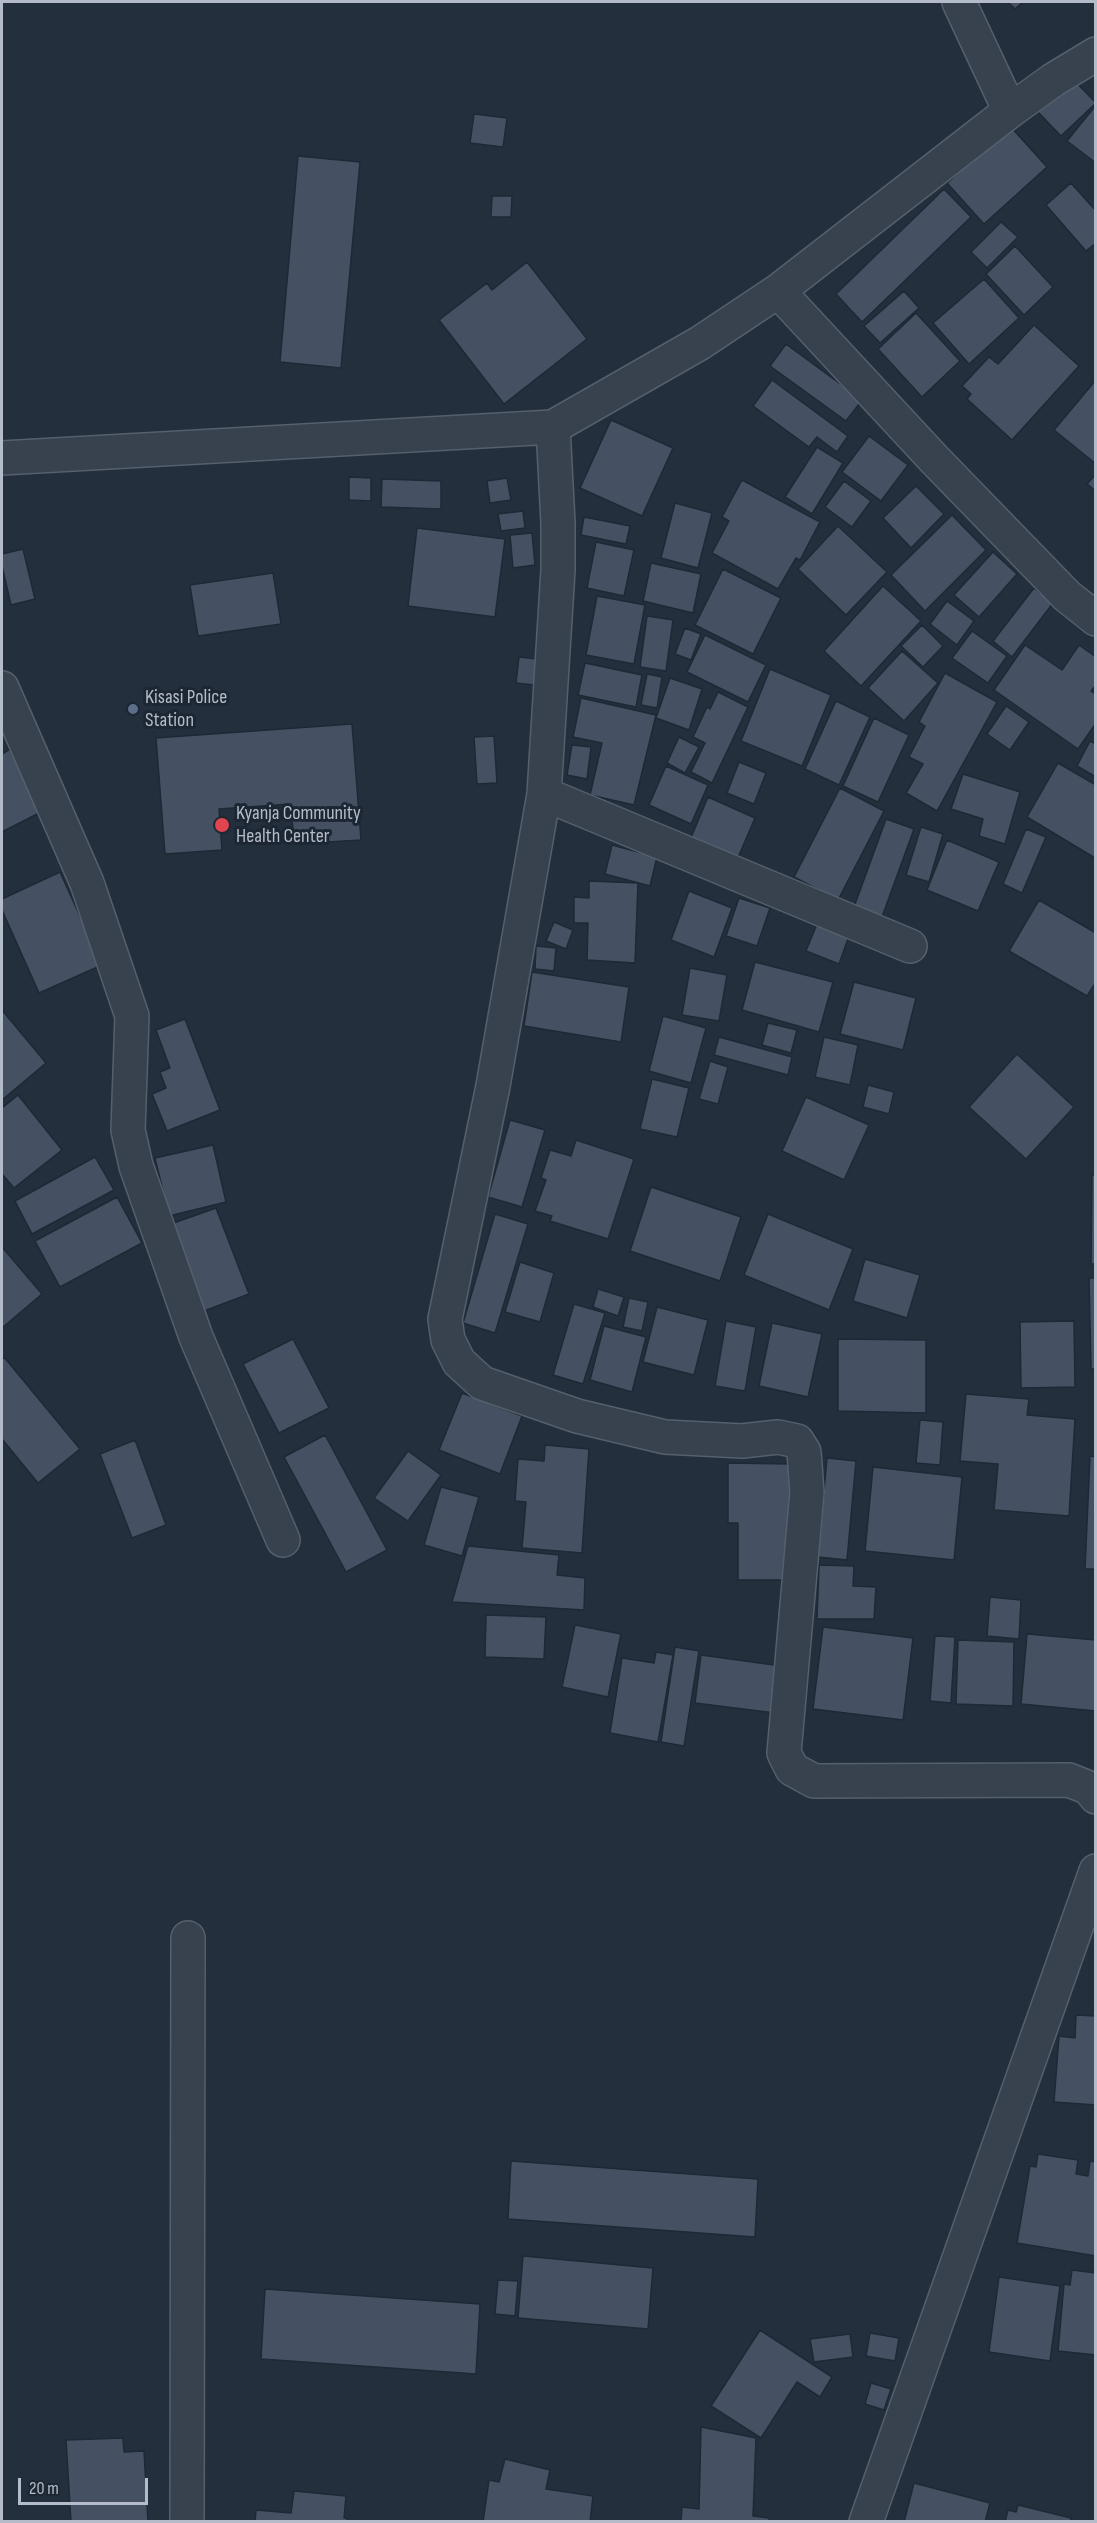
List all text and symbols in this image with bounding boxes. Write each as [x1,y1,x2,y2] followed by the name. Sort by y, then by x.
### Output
[145,686,227,733] place label: Kisasi Police Station
[126,702,140,716] marker: Kisasi Police Station
[236,802,361,849] place label: Kyanja Community Health Center
[213,816,231,834] marker: Kyanja Community Health Center
[21,2466,152,2504] scale bar
[29,2478,59,2499] text: 20 m

